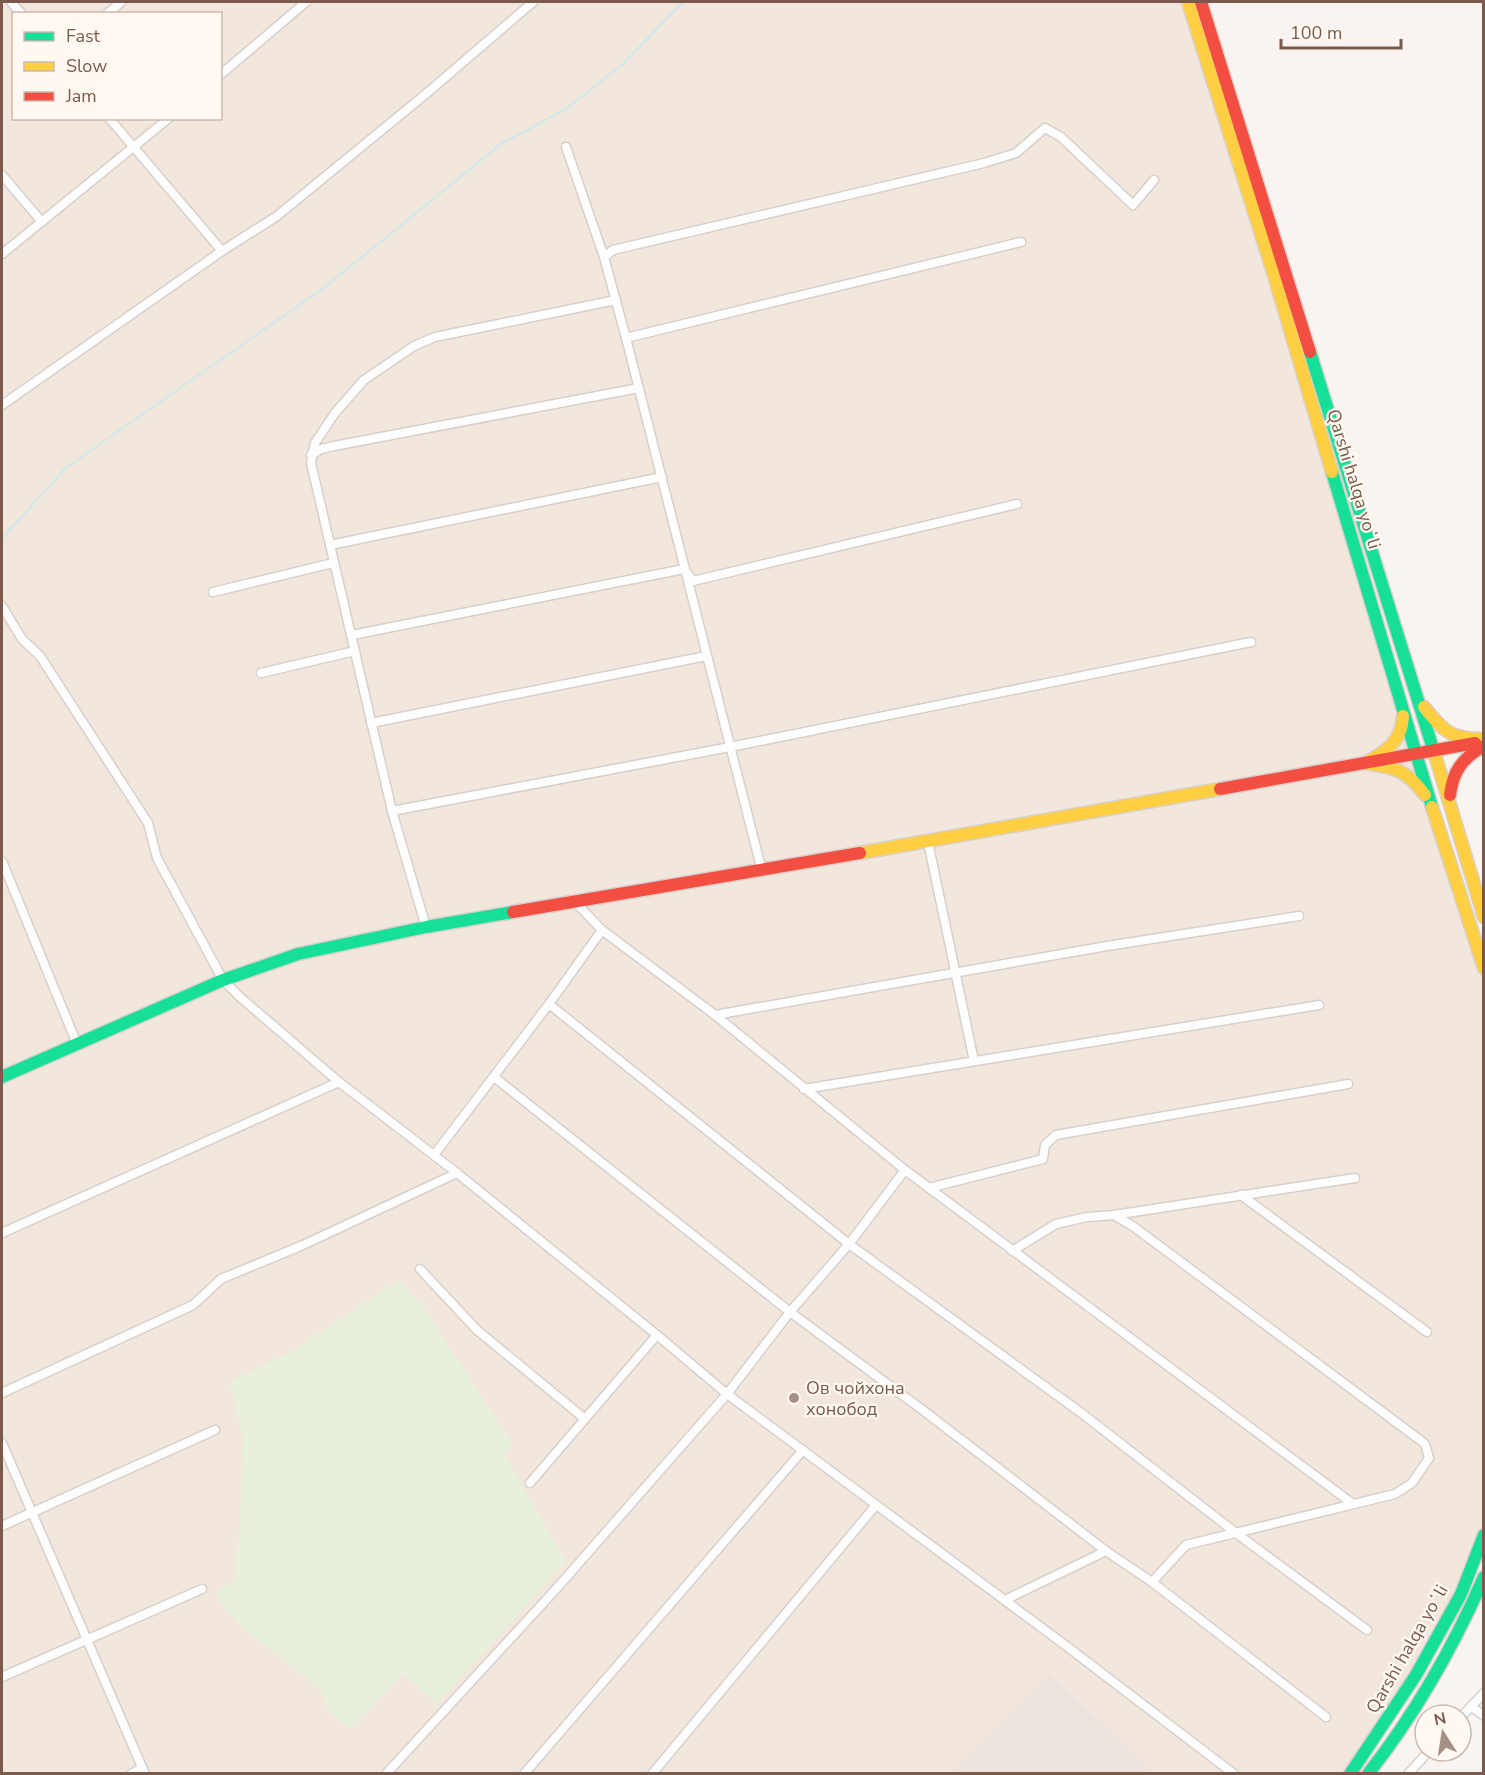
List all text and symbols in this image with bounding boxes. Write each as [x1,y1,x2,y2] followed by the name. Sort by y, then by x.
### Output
[12,12,222,120] legend
[1281,12,1401,50] scale bar
[1290,21,1342,45] text: 100 m
[66,24,101,48] text: Fast
[66,54,107,78] text: Slow
[65,84,97,108] text: Jam
[1321,406,1387,552] street label: Qarshi halqa yoʻli
[806,1376,905,1421] place label: Ов чойхона хонобод
[787,1391,801,1405] marker: Ов чойхона хонобод
[1360,1580,1454,1718] street label: Qarshi halqa yoʻli
[1413,1703,1473,1763] north arrow
[1432,1707,1448,1731] text: N

